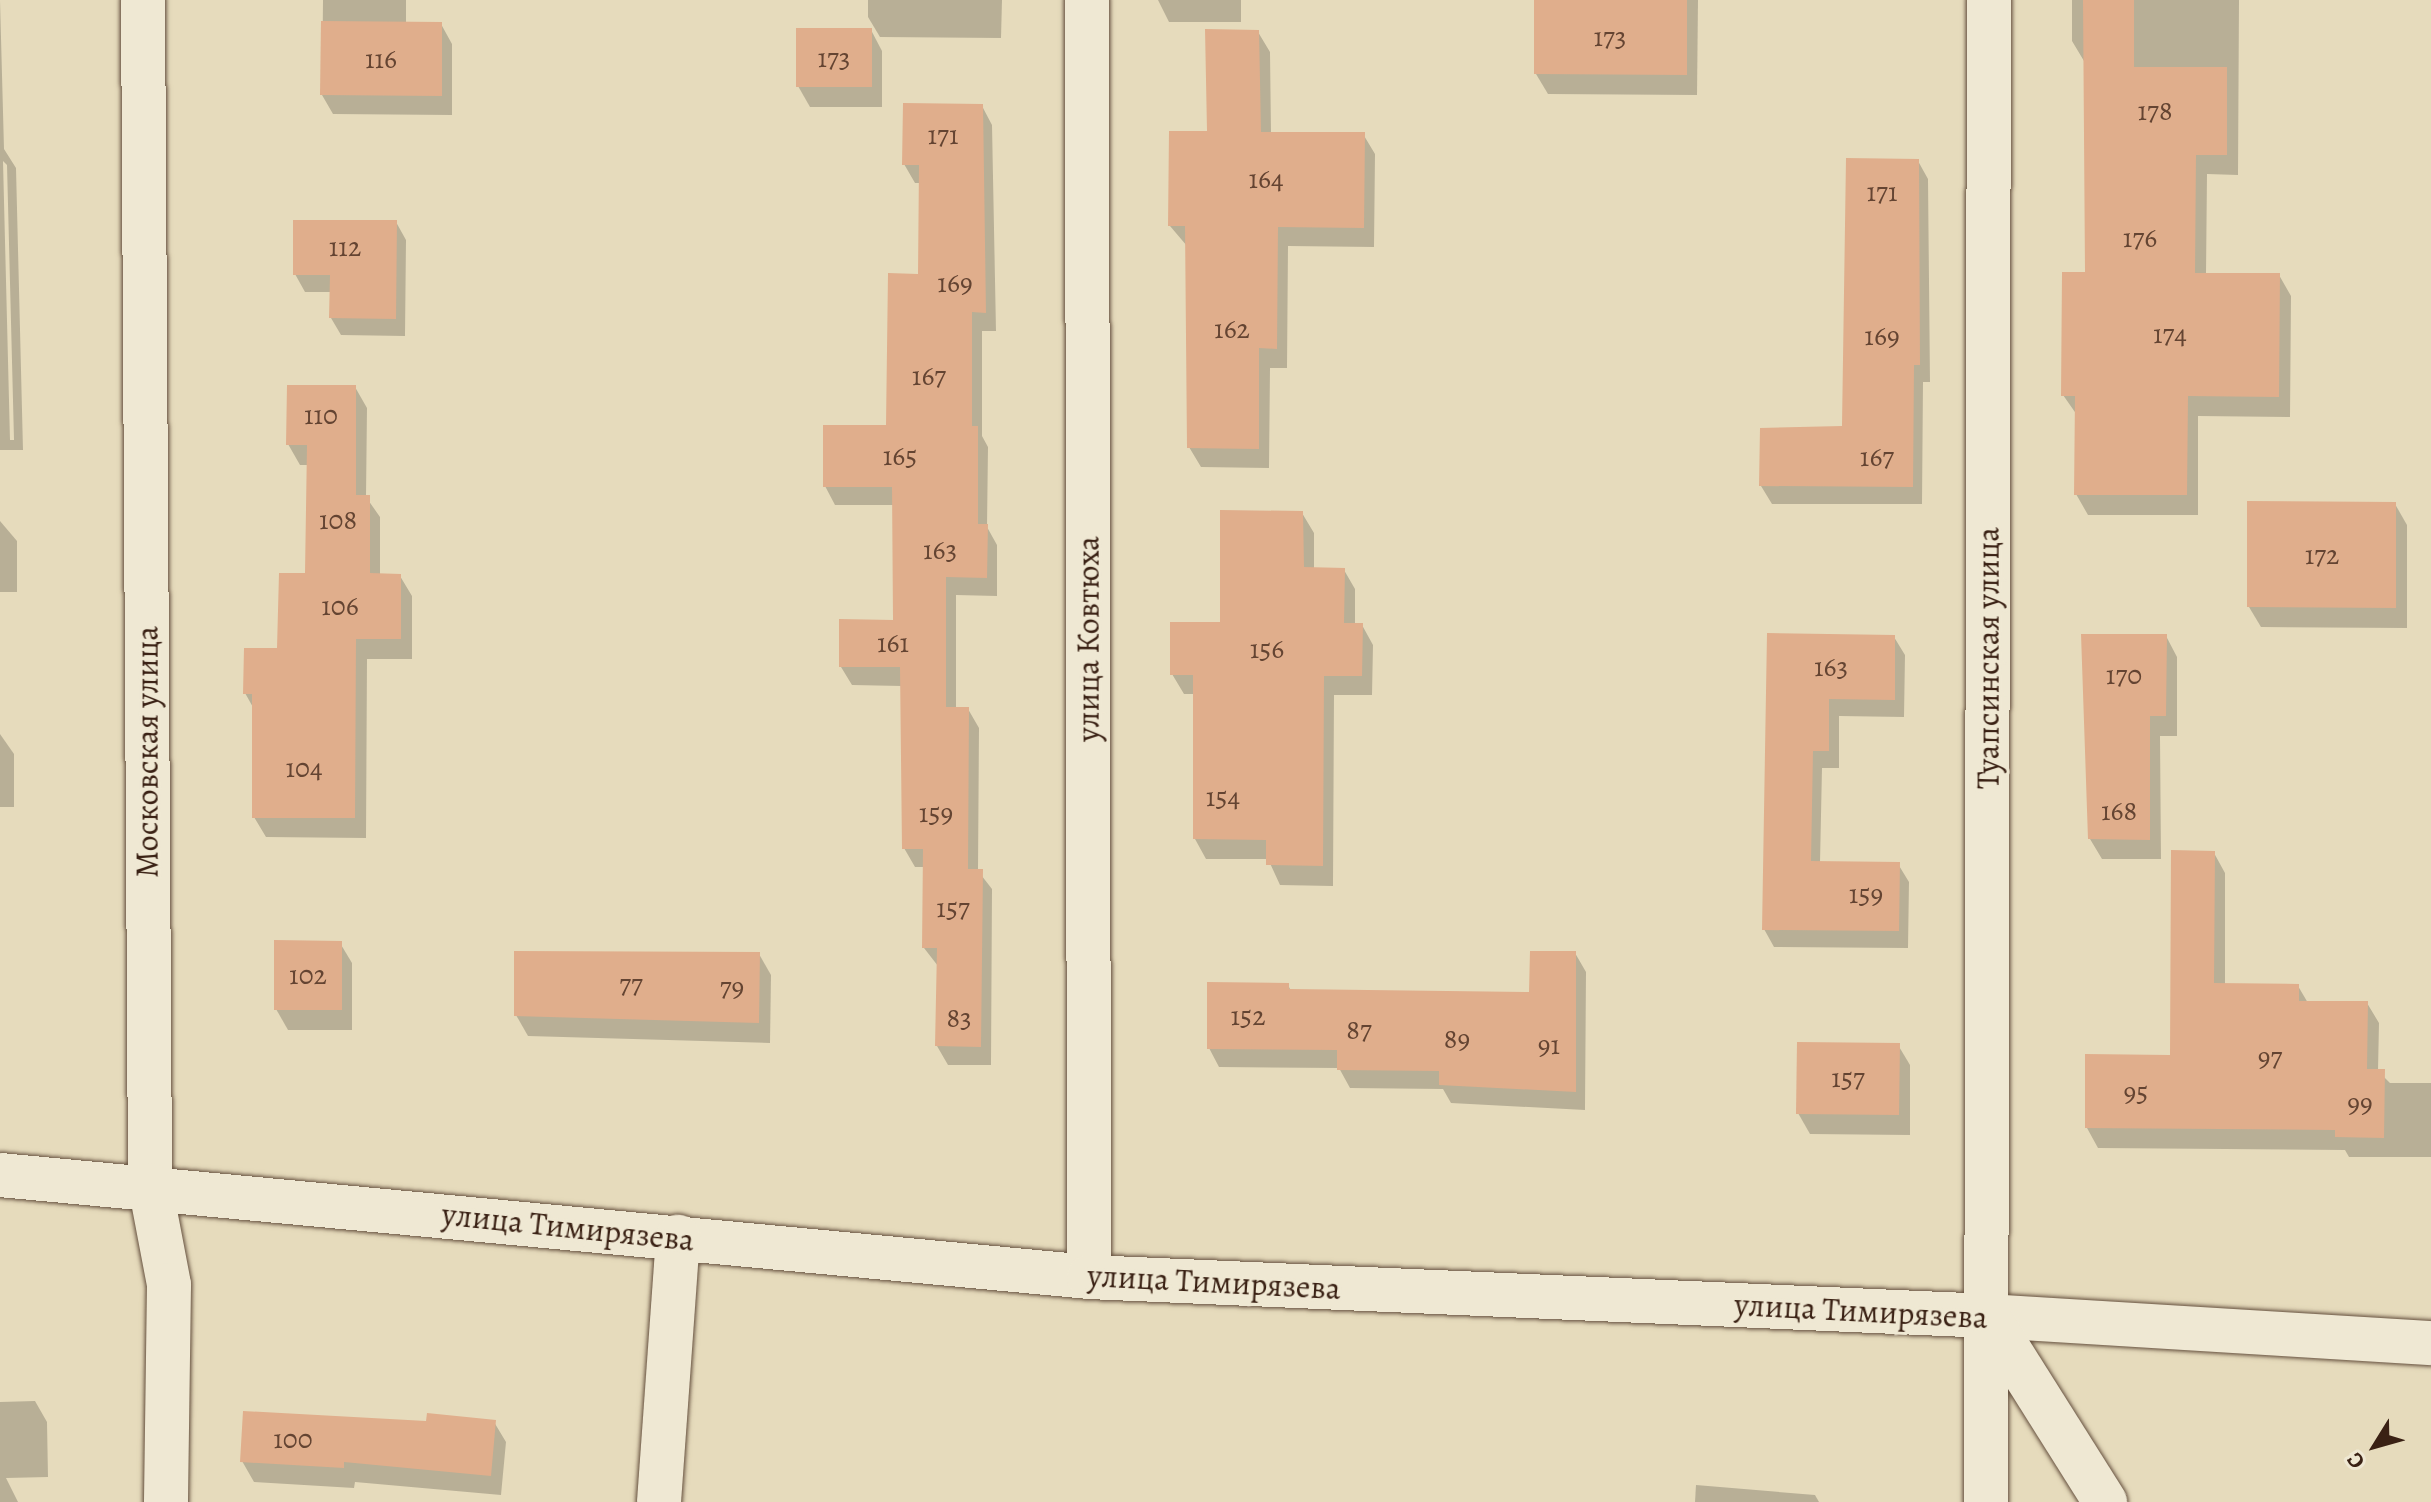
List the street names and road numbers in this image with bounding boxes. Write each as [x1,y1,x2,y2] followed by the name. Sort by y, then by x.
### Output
[1969,527,2007,789] street label: Туапсинская улица
[1069,536,1107,742] street label: улица Ковтюха
[128,626,166,878] street label: Московская улица
[440,1195,696,1259] street label: улица Тимирязева
[1086,1256,1342,1308] street label: улица Тимирязева
[1733,1285,1989,1337] street label: улица Тимирязева

